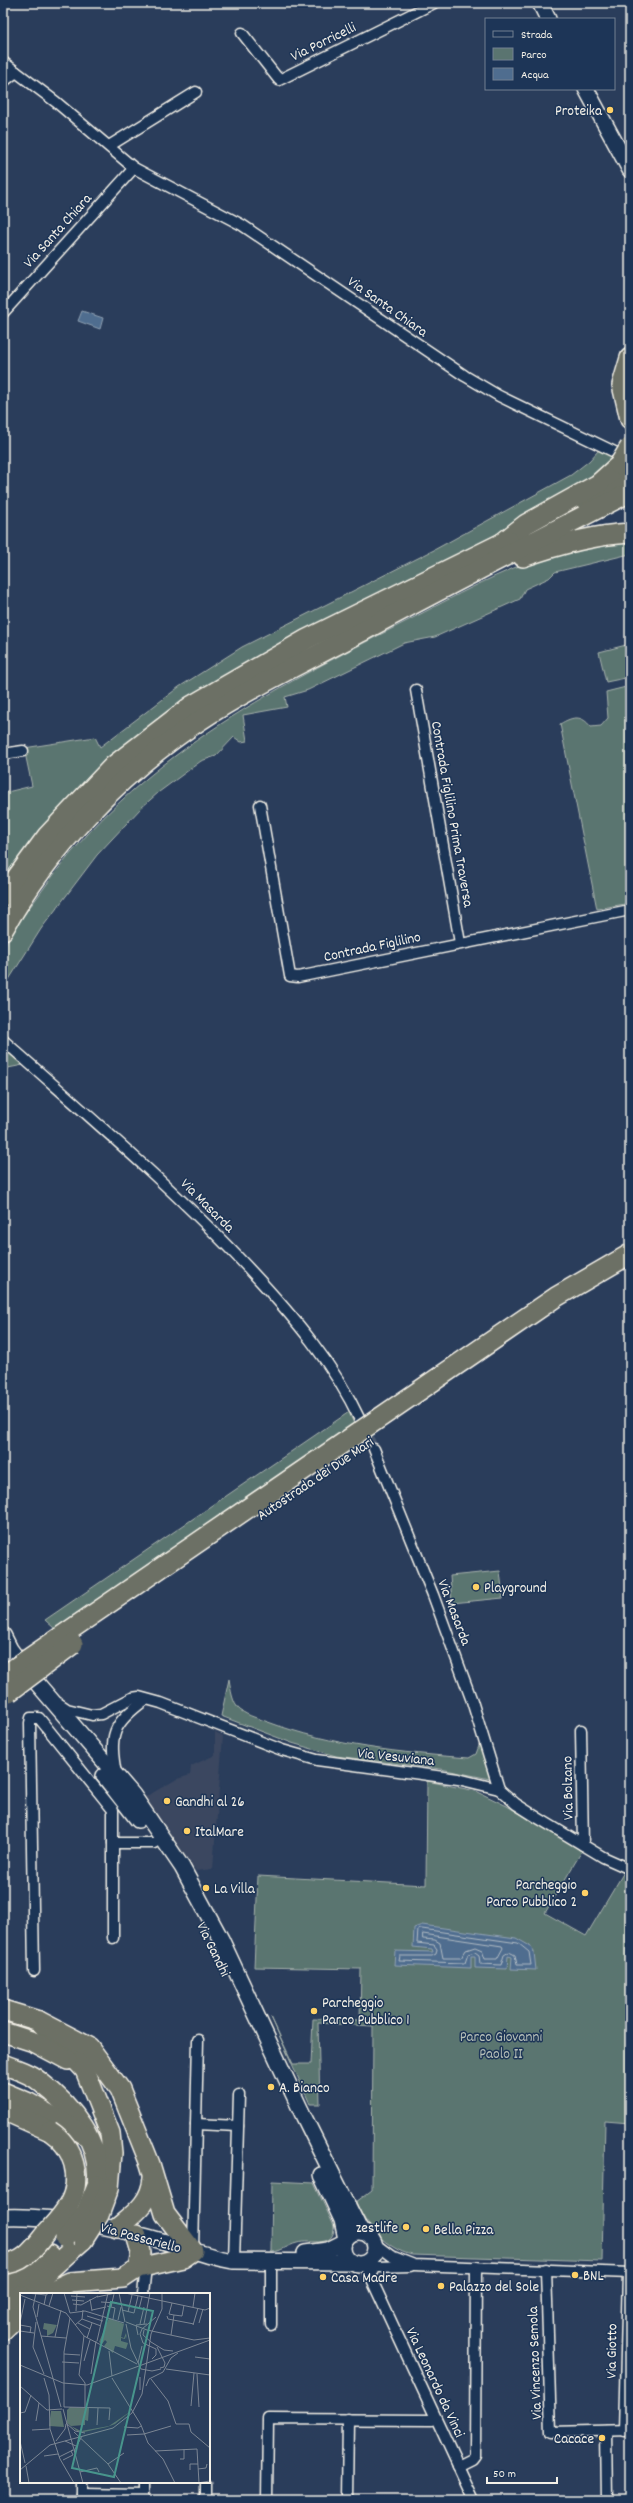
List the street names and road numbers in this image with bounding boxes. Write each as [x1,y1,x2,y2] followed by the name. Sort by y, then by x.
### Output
[287,17,361,68] street label: Via Porricelli
[19,188,99,274] street label: Via Santa Chiara
[342,272,432,344] street label: Via Santa Chiara
[424,720,478,910] street label: Contrada Figlilino Prima Traversa
[322,927,423,969] street label: Contrada Figlilino
[174,1174,240,1239] street label: Via Masarda
[253,1432,379,1527] street label: Autostrada dei Due Mari
[430,1576,476,1650] street label: Via Masarda
[356,1743,436,1773] street label: Via Vesuviana
[557,1755,581,1820] street label: Via Bolzano
[189,1919,235,1981] street label: Via Gandhi
[98,2218,184,2260] street label: Via Passariello
[523,2305,549,2420] street label: Via Vincenzo Semola
[602,2323,624,2379] street label: Via Giotto
[399,2324,470,2442] street label: Via Leonardo da Vinci

